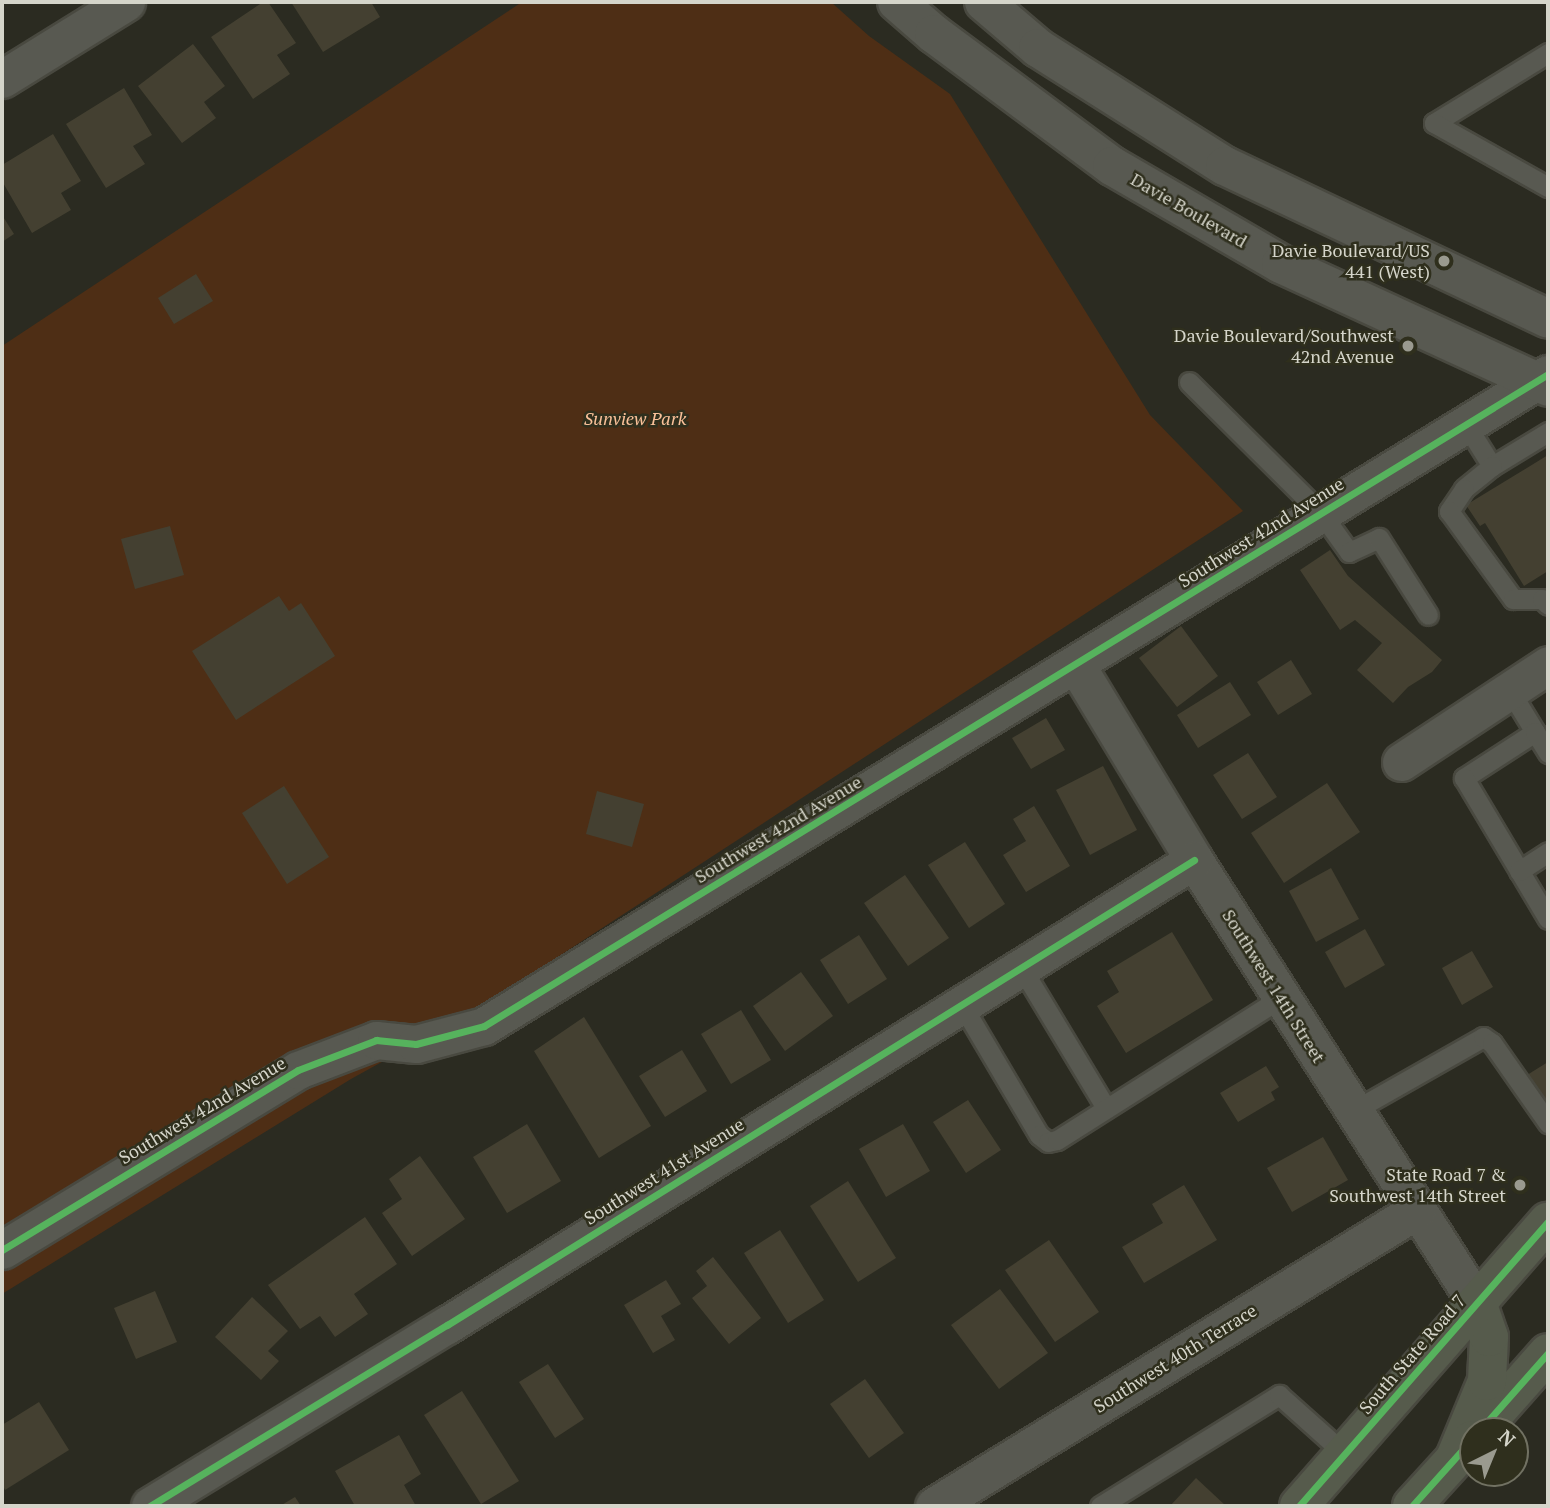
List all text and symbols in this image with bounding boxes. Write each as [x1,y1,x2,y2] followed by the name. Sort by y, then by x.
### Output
[1127,168,1251,252] street label: Davie Boulevard
[1272,240,1430,282] place label: Davie Boulevard/US 441 (West)
[1436,253,1452,269] marker: Davie Boulevard/US 441 (West)
[1174,325,1394,368] place label: Davie Boulevard/Southwest 42nd Avenue
[1400,338,1416,354] marker: Davie Boulevard/Southwest 42nd Avenue
[584,407,686,429] park label: Sunview Park
[1174,472,1348,592] street label: Southwest 42nd Avenue
[691,771,865,887] street label: Southwest 42nd Avenue
[1218,905,1330,1067] street label: Southwest 14th Street
[115,1052,289,1168] street label: Southwest 42nd Avenue
[580,1113,748,1229] street label: Southwest 41st Avenue
[1329,1164,1506,1206] place label: State Road 7 & Southwest 14th Street
[1512,1177,1528,1193] marker: State Road 7 & Southwest 14th Street
[1354,1290,1470,1418] street label: South State Road 7
[1090,1299,1260,1417] street label: Southwest 40th Terrace
[1459,1417,1529,1487] north arrow
[1494,1424,1521,1452] text: N

